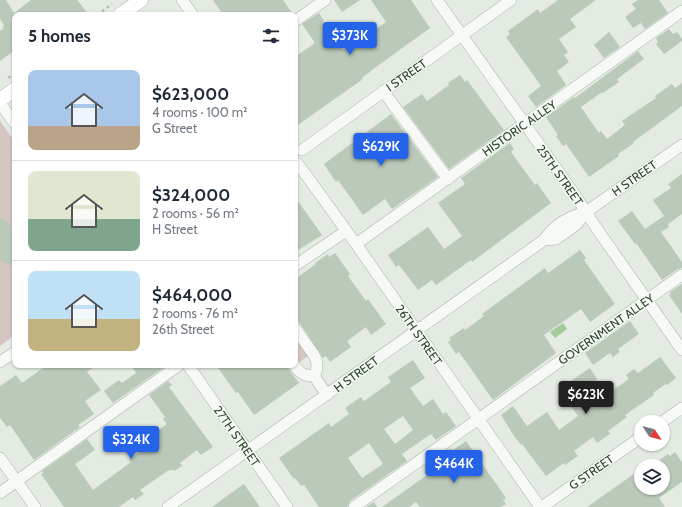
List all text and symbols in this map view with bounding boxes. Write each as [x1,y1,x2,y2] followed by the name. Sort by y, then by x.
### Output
[322,22,378,56] pin: $373K
[260,25,282,47] icon: filters
[28,26,91,46] text: 5 homes
[332,27,368,43] text: $373K
[383,55,430,94] street label: I STREET
[152,84,229,104] text: $623,000
[60,86,108,134] icon: home
[479,97,559,159] street label: HISTORIC ALLEY
[152,104,247,120] text: 4 rooms · 100 m²
[152,120,197,136] text: G Street
[353,133,409,167] pin: $629K
[362,138,400,154] text: $629K
[534,142,587,209] street label: 25TH STREET
[609,157,660,199] street label: H STREET
[152,185,230,205] text: $324,000
[60,187,108,235] icon: home
[152,205,239,221] text: 2 rooms · 56 m²
[152,221,198,237] text: H Street
[152,285,232,305] text: $464,000
[60,287,108,335] icon: home
[555,290,657,368] street label: GOVERNMENT ALLEY
[393,302,446,369] street label: 26TH STREET
[152,305,238,321] text: 2 rooms · 76 m²
[152,321,214,337] text: 26th Street
[331,352,382,395] street label: H STREET
[558,381,614,415] pin: $623K
[568,386,604,402] text: $623K
[211,403,264,470] street label: 27TH STREET
[634,415,670,451] north arrow
[634,415,670,495] map controls
[103,426,159,460] pin: $324K
[112,431,150,447] text: $324K
[426,450,482,484] pin: $464K
[566,451,617,493] street label: G STREET
[434,455,474,471] text: $464K
[634,459,670,495] button: layers

